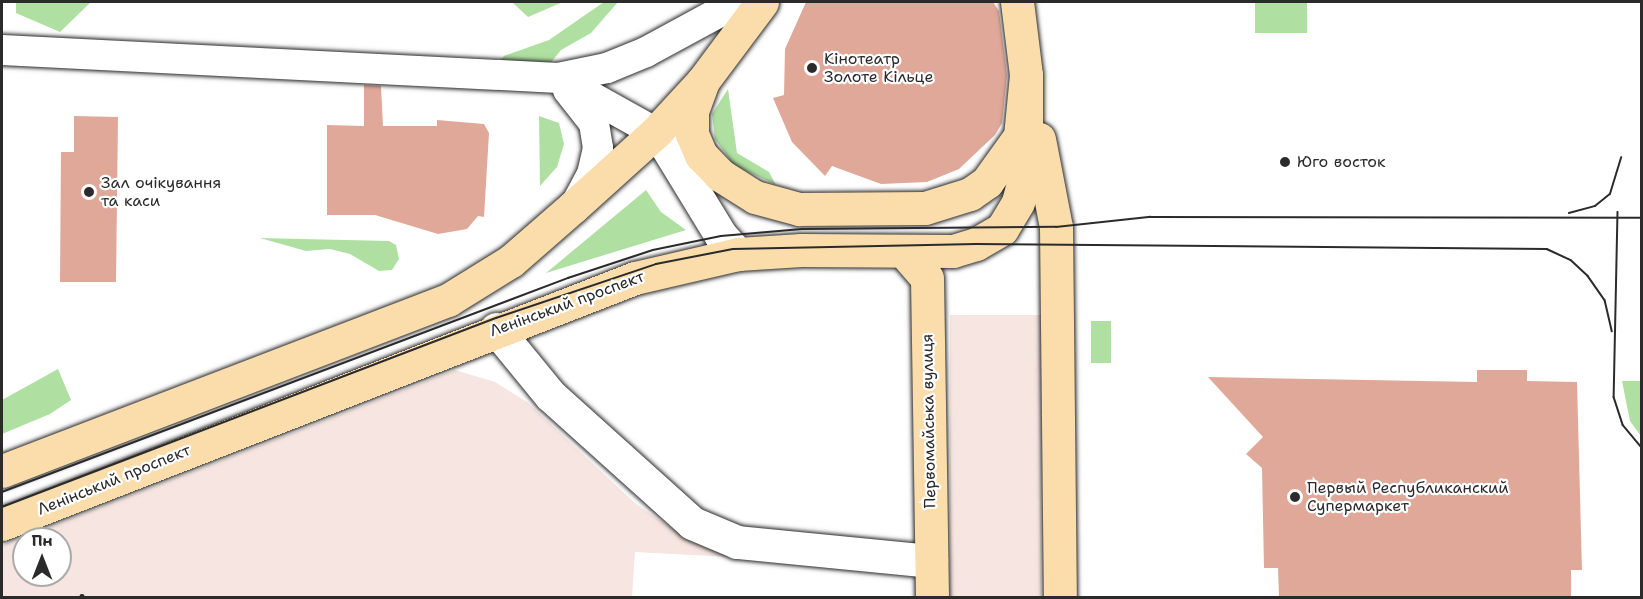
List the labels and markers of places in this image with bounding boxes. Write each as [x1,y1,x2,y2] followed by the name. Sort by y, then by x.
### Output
[824,49,934,87] place label: Кінотеатр Золоте Кільце
[805,61,819,75] marker: Кінотеатр Золоте Кільце
[1297,152,1386,172] place label: Юго восток
[1278,155,1292,169] marker: Юго восток
[101,173,221,211] place label: Зал очікування та каси
[82,185,96,199] marker: Зал очікування та каси
[1307,478,1509,516] place label: Первый Республиканский Супермаркет
[1288,490,1302,504] marker: Первый Республиканский Супермаркет

